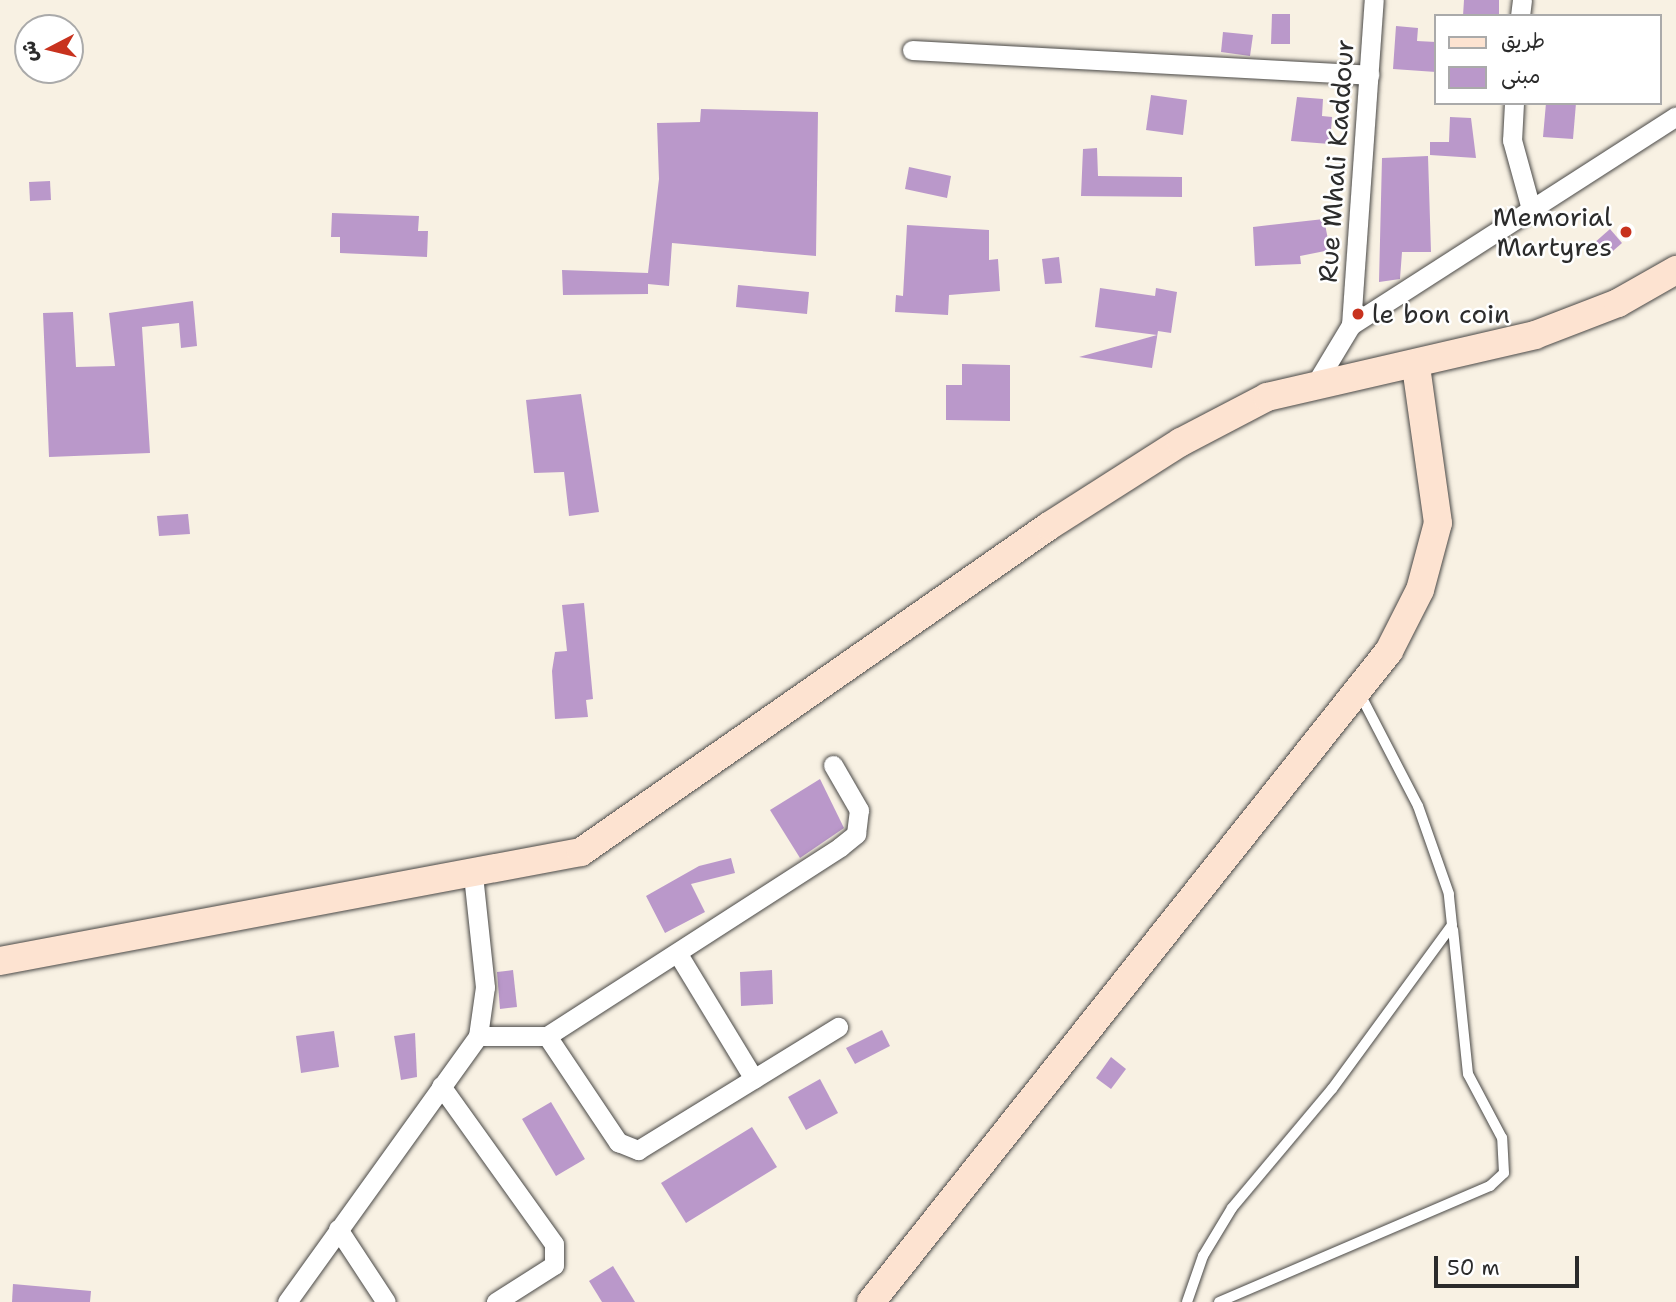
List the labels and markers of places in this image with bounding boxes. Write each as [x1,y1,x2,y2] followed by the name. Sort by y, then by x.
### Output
[1493,201,1612,262] place label: Memorial Martyres
[1618,224,1634,240] marker: Memorial Martyres
[1372,298,1510,330] place label: le bon coin
[1350,306,1366,322] marker: le bon coin

